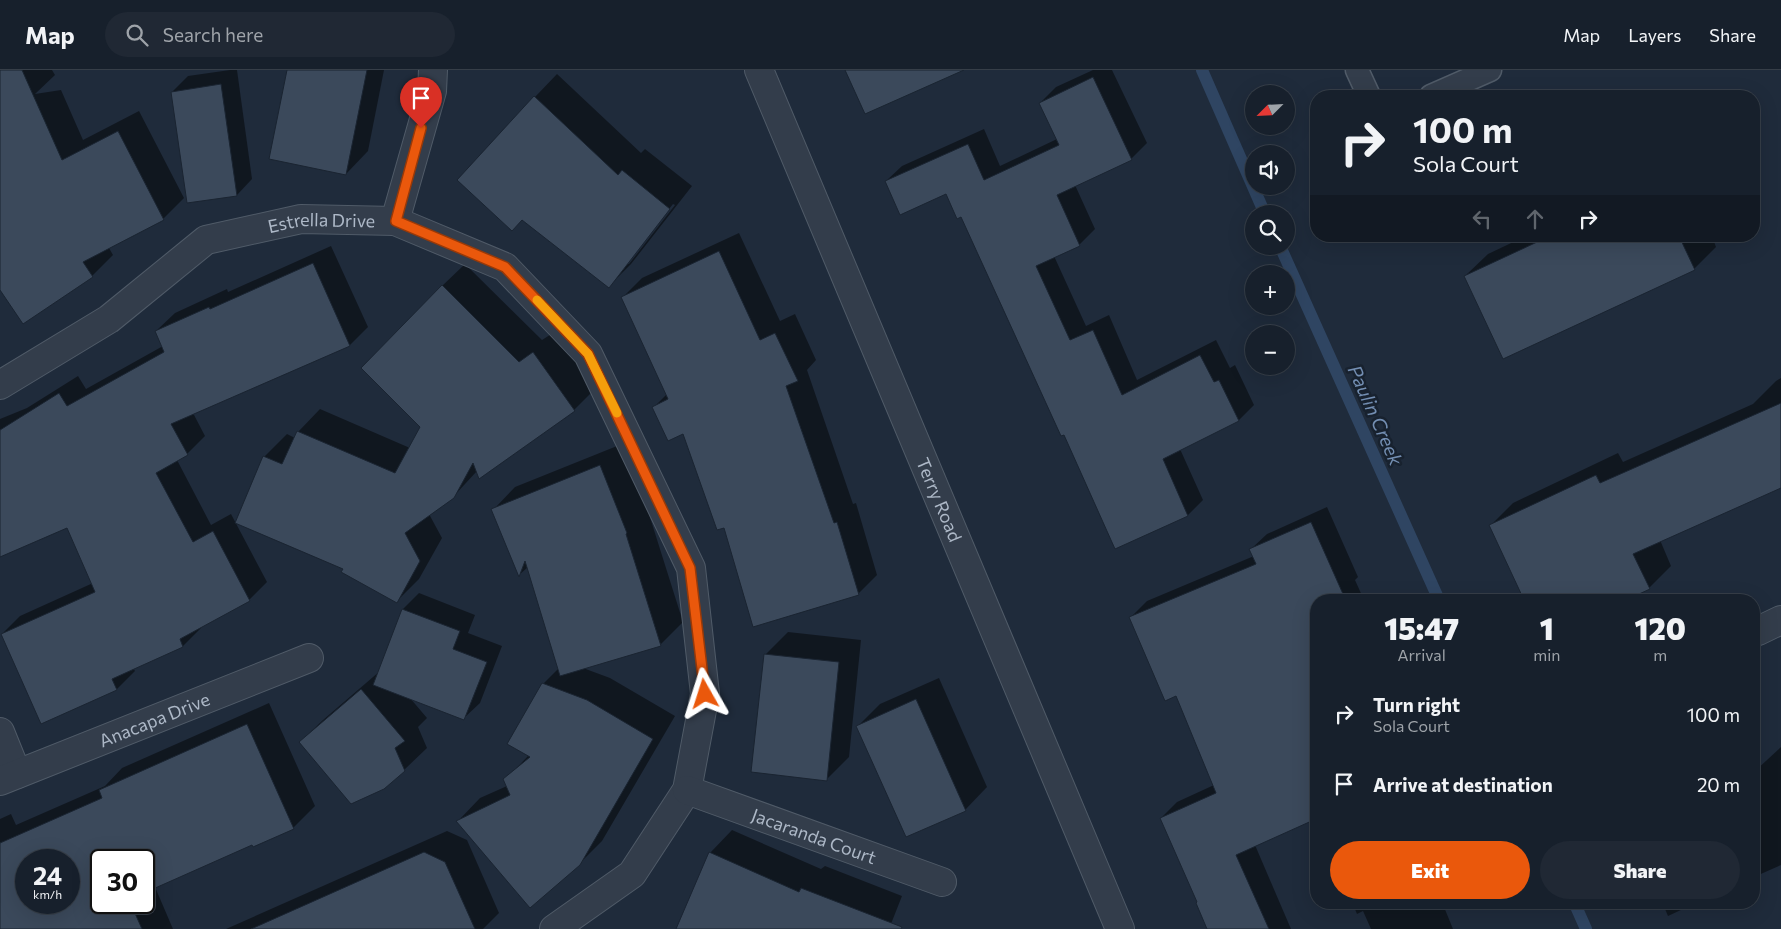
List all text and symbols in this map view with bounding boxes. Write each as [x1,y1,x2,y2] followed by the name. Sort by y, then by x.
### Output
[105,12,455,57] search box
[25,20,75,49] text: Map
[123,21,151,49] icon: search
[163,23,263,46] text: Search here
[1563,24,1600,46] text: Map
[1628,24,1681,46] text: Layers
[1709,24,1756,46] text: Share
[400,77,442,128] pin
[407,84,435,112] icon: arrive
[1245,85,1295,135] north arrow
[1245,85,1295,375] map controls
[1413,107,1513,150] text: 100 m
[1330,110,1395,175] icon: right
[1245,145,1295,195] button: sound
[1413,150,1519,177] text: Sola Court
[1245,205,1295,255] button: search
[1468,205,1496,233] icon: left
[1521,205,1549,233] icon: ahead
[1574,205,1602,233] icon: right
[266,208,375,237] street label: Estrella Drive
[1245,265,1295,315] button: +
[1245,325,1295,375] button: −
[1344,361,1409,469] water label: Paulin Creek
[912,454,967,545] street label: Terry Road
[1384,609,1459,646] text: 15:47
[1540,609,1554,646] text: 1
[1635,609,1686,646] text: 120
[1397,645,1446,664] text: Arrival
[1533,645,1560,664] text: min
[1653,645,1667,664] text: m
[678,667,730,719] position arrow
[96,688,213,752] street label: Anacapa Drive
[1373,693,1460,716] text: Turn right
[1330,700,1358,728] icon: right
[1687,703,1740,726] text: 100 m
[1373,716,1450,735] text: Sola Court
[1330,770,1358,798] icon: arrive
[1373,773,1553,796] text: Arrive at destination
[1697,773,1740,796] text: 20 m
[749,803,879,868] street label: Jacaranda Court
[1330,841,1530,899] button: Exit
[1540,841,1740,899] button: Share
[90,849,155,914] speed limit sign: 30
[33,860,62,890] text: 24
[33,887,62,901] text: km/h

